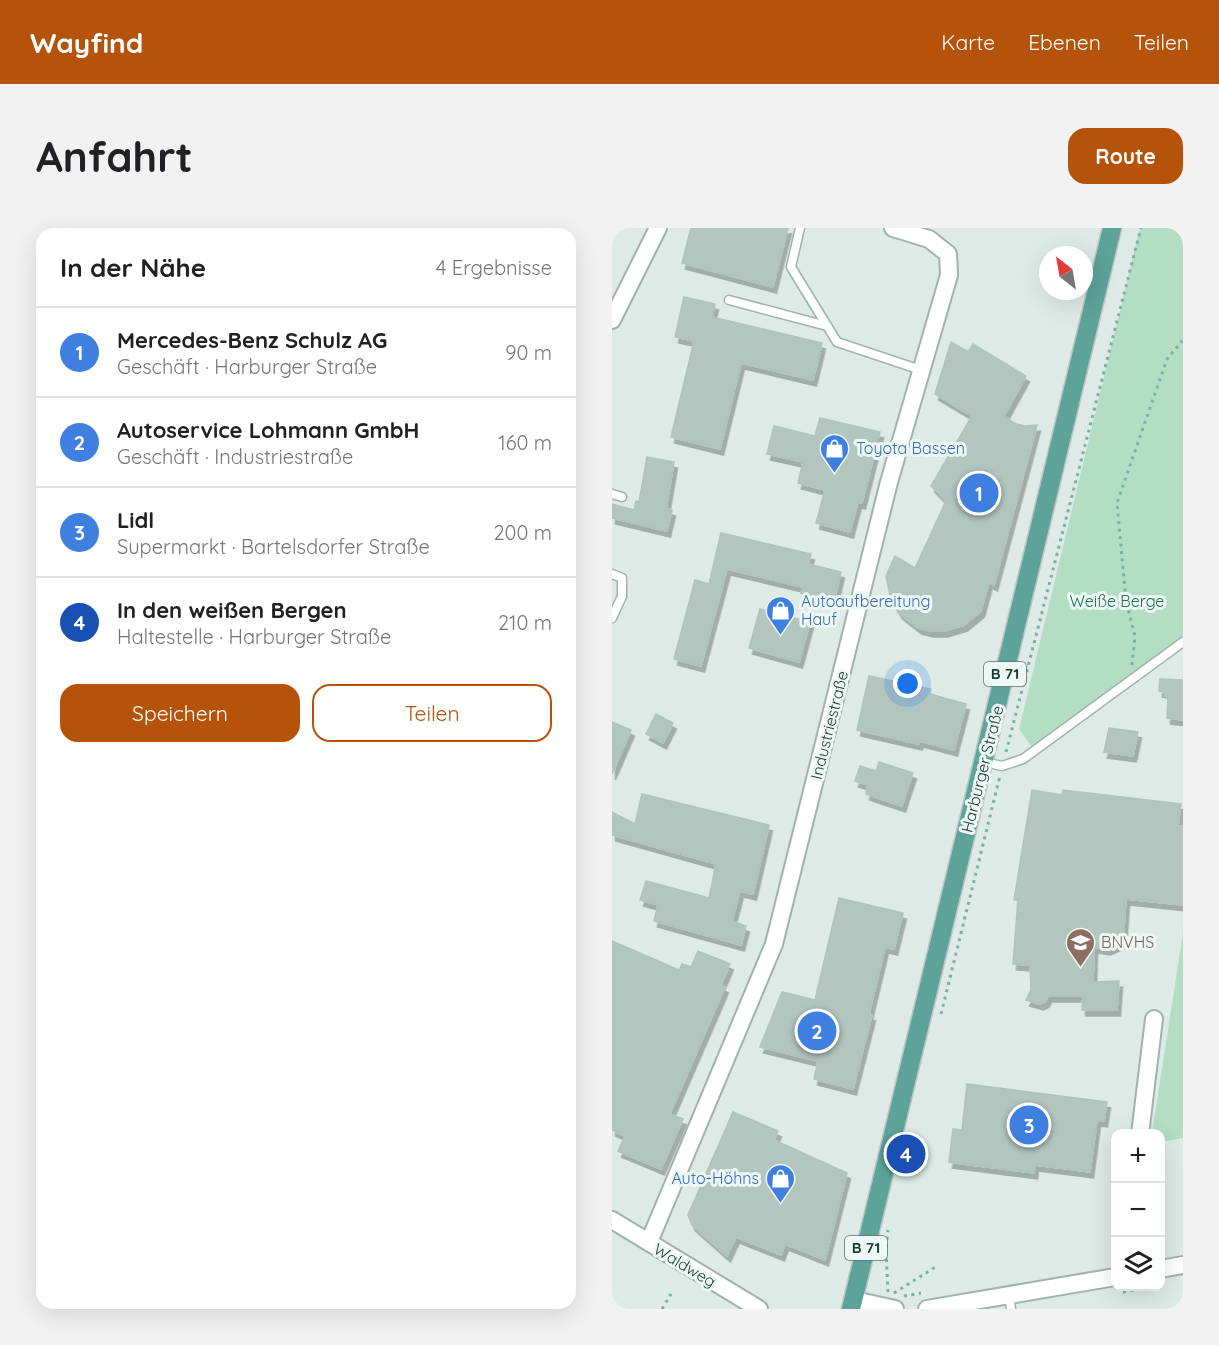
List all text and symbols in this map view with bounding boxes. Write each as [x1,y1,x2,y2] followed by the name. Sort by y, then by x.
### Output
[30,25,143,60] text: Wayfind
[941,29,995,55] text: Karte
[1028,29,1101,55] text: Ebenen
[1134,29,1189,55] text: Teilen
[1068,128,1183,184] button: Route
[36,130,193,183] text: Anfahrt
[1039,246,1093,300] north arrow
[60,251,206,284] text: In der Nähe
[436,255,552,280] text: 4 Ergebnisse
[117,326,387,354] text: Mercedes-Benz Schulz AG
[76,340,83,365] text: 1
[505,340,552,365] text: 90 m
[117,354,377,379] text: Geschäft · Harburger Straße
[117,416,419,444] text: Autoservice Lohmann GmbH
[74,430,85,455] text: 2
[498,430,552,455] text: 160 m
[819,432,851,474] shop icon: Toyota Bassen
[856,438,965,458] place label: Toyota Bassen
[117,444,353,469] text: Geschäft · Industriestraße
[960,470,998,516] pin: 1
[117,506,154,534] text: Lidl
[74,520,85,545] text: 3
[493,520,552,545] text: 200 m
[117,534,430,559] text: Supermarkt · Bartelsdorfer Straße
[801,591,930,629] place label: Autoaufbereitung Hauf
[1070,591,1164,611] park label: Weiße Berge
[764,594,796,636] shop icon: Autoaufbereitung Hauf
[117,596,347,624] text: In den weißen Bergen
[74,610,85,635] text: 4
[498,610,552,635] text: 210 m
[117,624,391,649] text: Haltestelle · Harburger Straße
[984,662,1026,686] road number: B 71
[806,669,852,781] street label: Industriestraße
[893,669,922,698] your location
[60,684,300,742] button: Speichern
[312,684,552,742] button: Teilen
[957,703,1007,835] street label: Harburger Straße
[1064,926,1096,968] school or university icon: BNVHS
[1101,932,1154,952] place label: BNVHS
[798,1008,836,1054] pin: 2
[1010,1102,1048,1148] pin: 3
[1111,1129,1165,1291] map controls
[1111,1129,1165,1183] button: +
[886,1132,926,1176] pin: 4
[764,1162,796,1204] shop icon: Auto-Höhns
[671,1168,759,1188] place label: Auto-Höhns
[1111,1183,1165,1237] button: −
[845,1236,887,1260] road number: B 71
[1111,1237,1165,1291] button: layers
[650,1239,720,1291] street label: Waldweg

